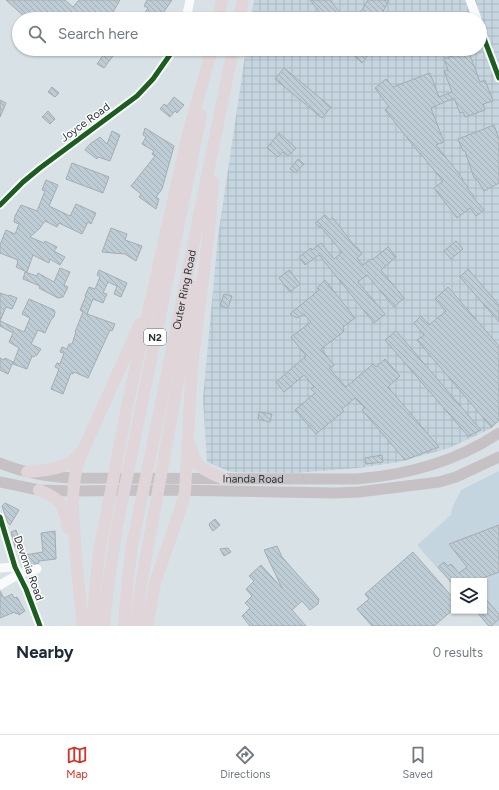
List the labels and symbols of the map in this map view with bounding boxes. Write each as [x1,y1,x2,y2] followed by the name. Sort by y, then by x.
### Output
[58,100,112,145] street label: Joyce Road
[170,249,199,331] street label: Outer Ring Road
[144,329,166,345] road number: N2
[223,473,284,486] street label: Inanda Road
[11,534,46,602] street label: Devonia Road

